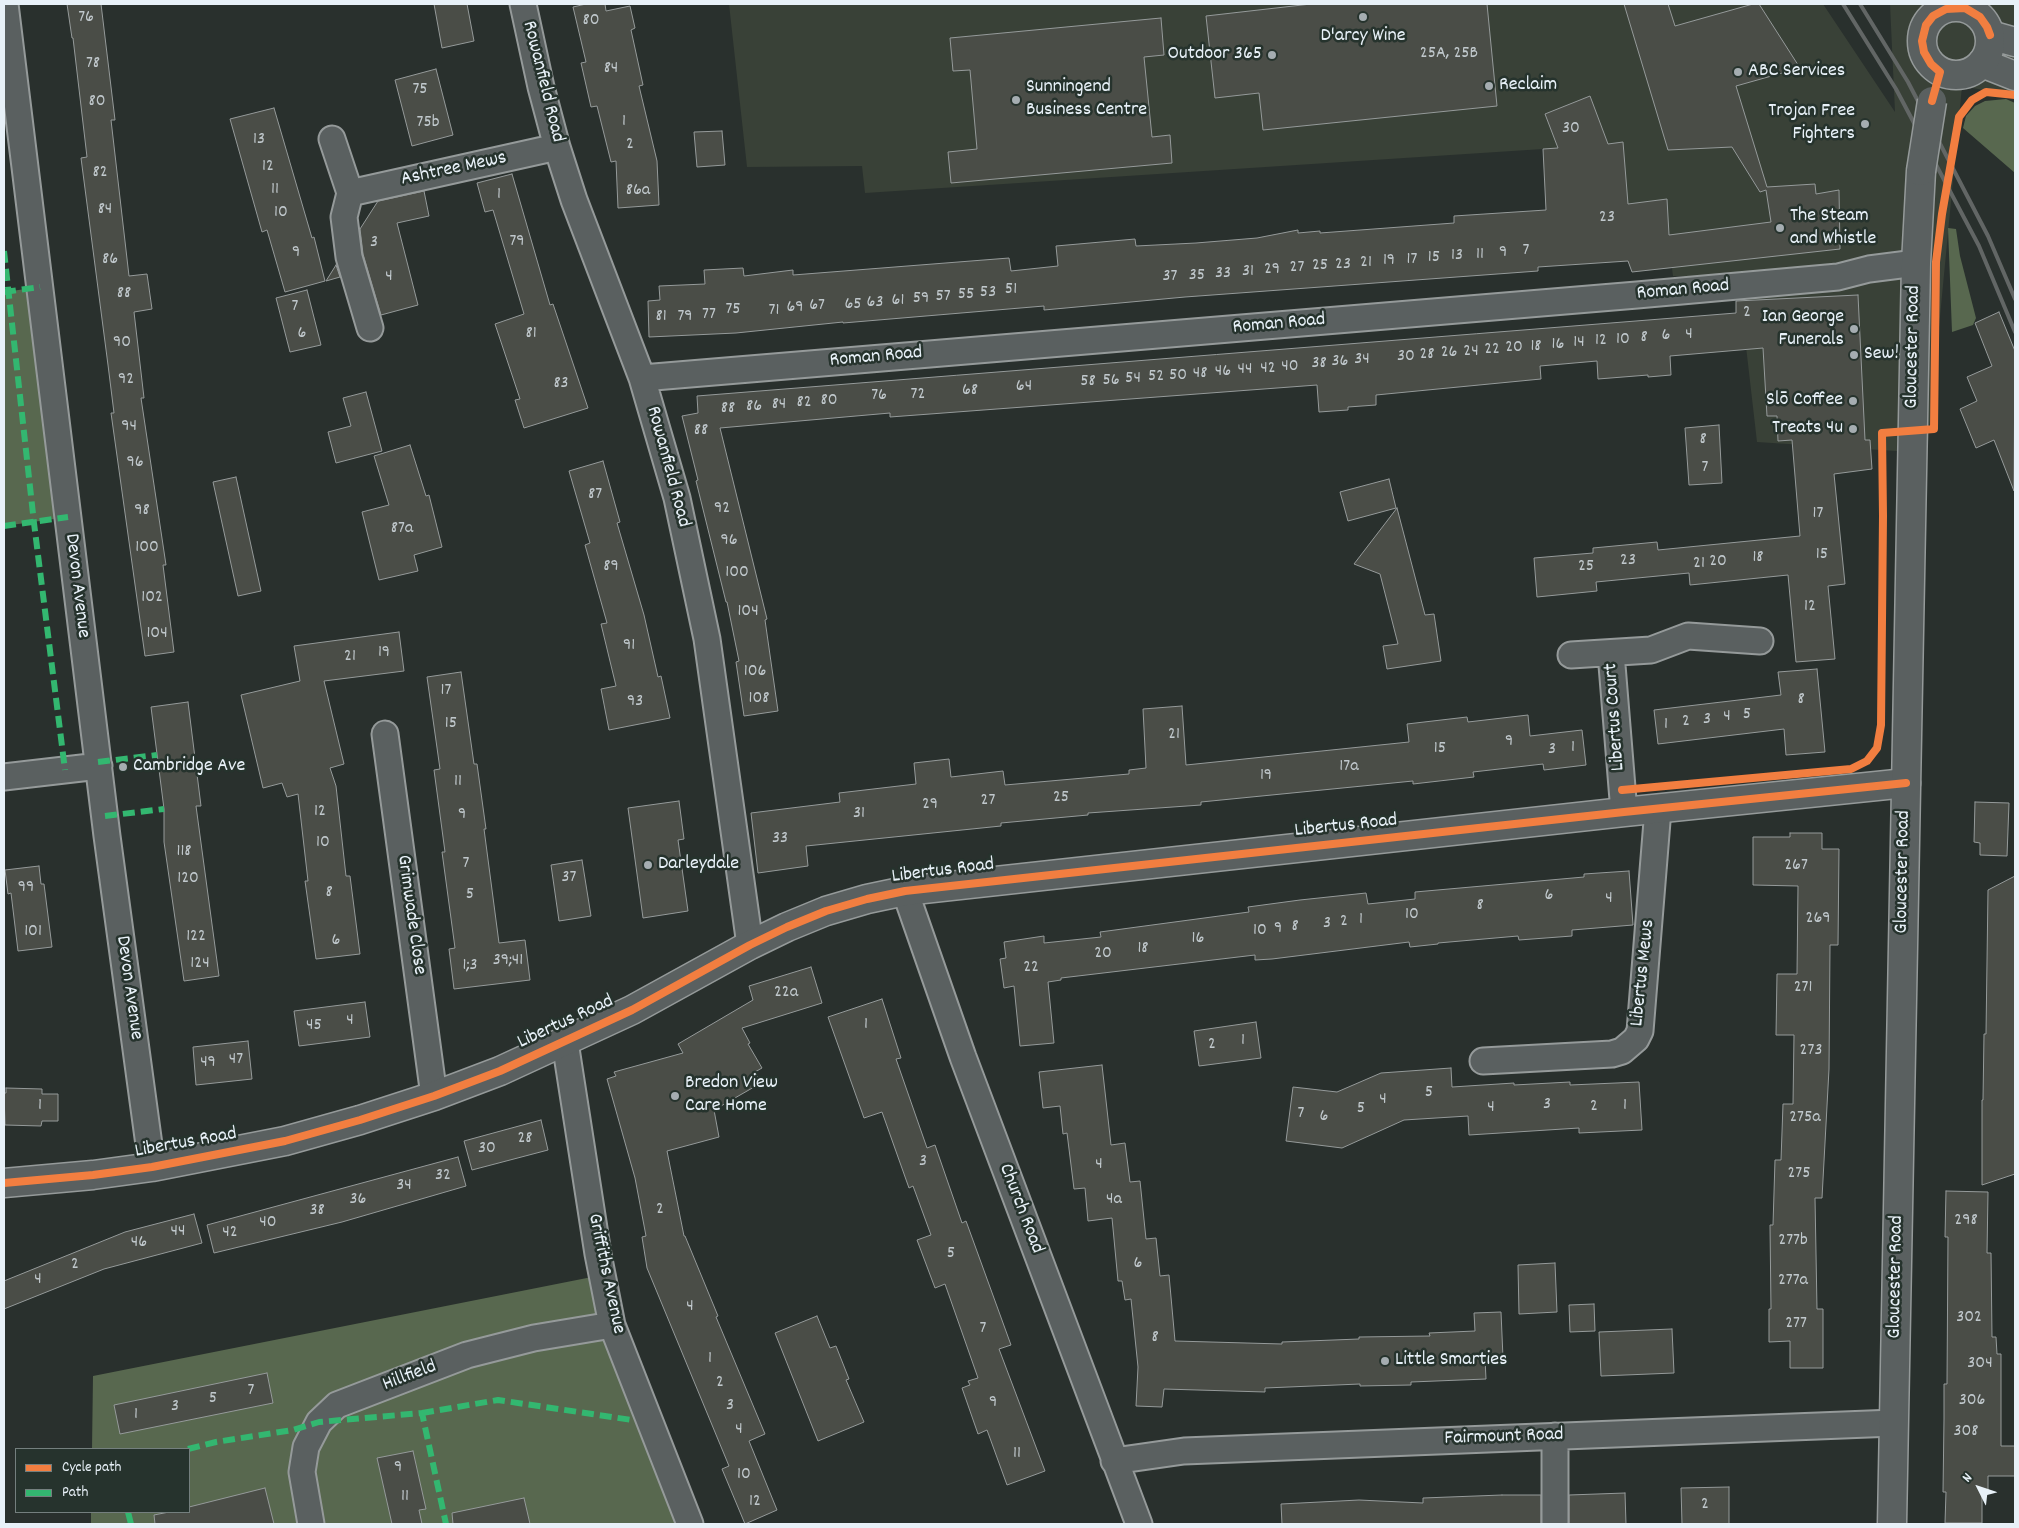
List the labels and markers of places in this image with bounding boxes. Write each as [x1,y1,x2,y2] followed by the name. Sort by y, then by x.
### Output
[1357,11,1369,23] marker: D'arcy Wine
[1321,25,1405,49] place label: D'arcy Wine
[1167,43,1262,67] place label: Outdoor 365
[1266,49,1278,61] marker: Outdoor 365
[1748,60,1845,84] place label: ABC Services
[1732,66,1744,78] marker: ABC Services
[1499,74,1557,98] place label: Reclaim
[1026,76,1147,123] place label: Sunningend Business Centre
[1483,80,1495,92] marker: Reclaim
[1010,94,1022,106] marker: Sunningend Business Centre
[1768,100,1855,147] place label: Trojan Free Fighters
[1859,118,1871,130] marker: Trojan Free Fighters
[1790,205,1876,252] place label: The Steam and Whistle
[1774,222,1786,234] marker: The Steam and Whistle
[1762,306,1844,353] place label: Ian George Funerals
[1848,323,1860,335] marker: Ian George Funerals
[1864,343,1899,367] place label: Sew!
[1848,349,1860,361] marker: Sew!
[1766,389,1843,413] place label: Slō Coffee
[1847,395,1859,407] marker: Slō Coffee
[1772,417,1843,441] place label: Treats 4u
[1847,423,1859,435] marker: Treats 4u
[133,755,245,779] place label: Cambridge Ave
[117,761,129,773] marker: Cambridge Ave
[658,853,739,877] place label: Darleydale
[642,859,654,871] marker: Darleydale
[685,1072,778,1119] place label: Bredon View Care Home
[669,1090,681,1102] marker: Bredon View Care Home
[1395,1349,1507,1373] place label: Little Smarties
[1379,1355,1391,1367] marker: Little Smarties

